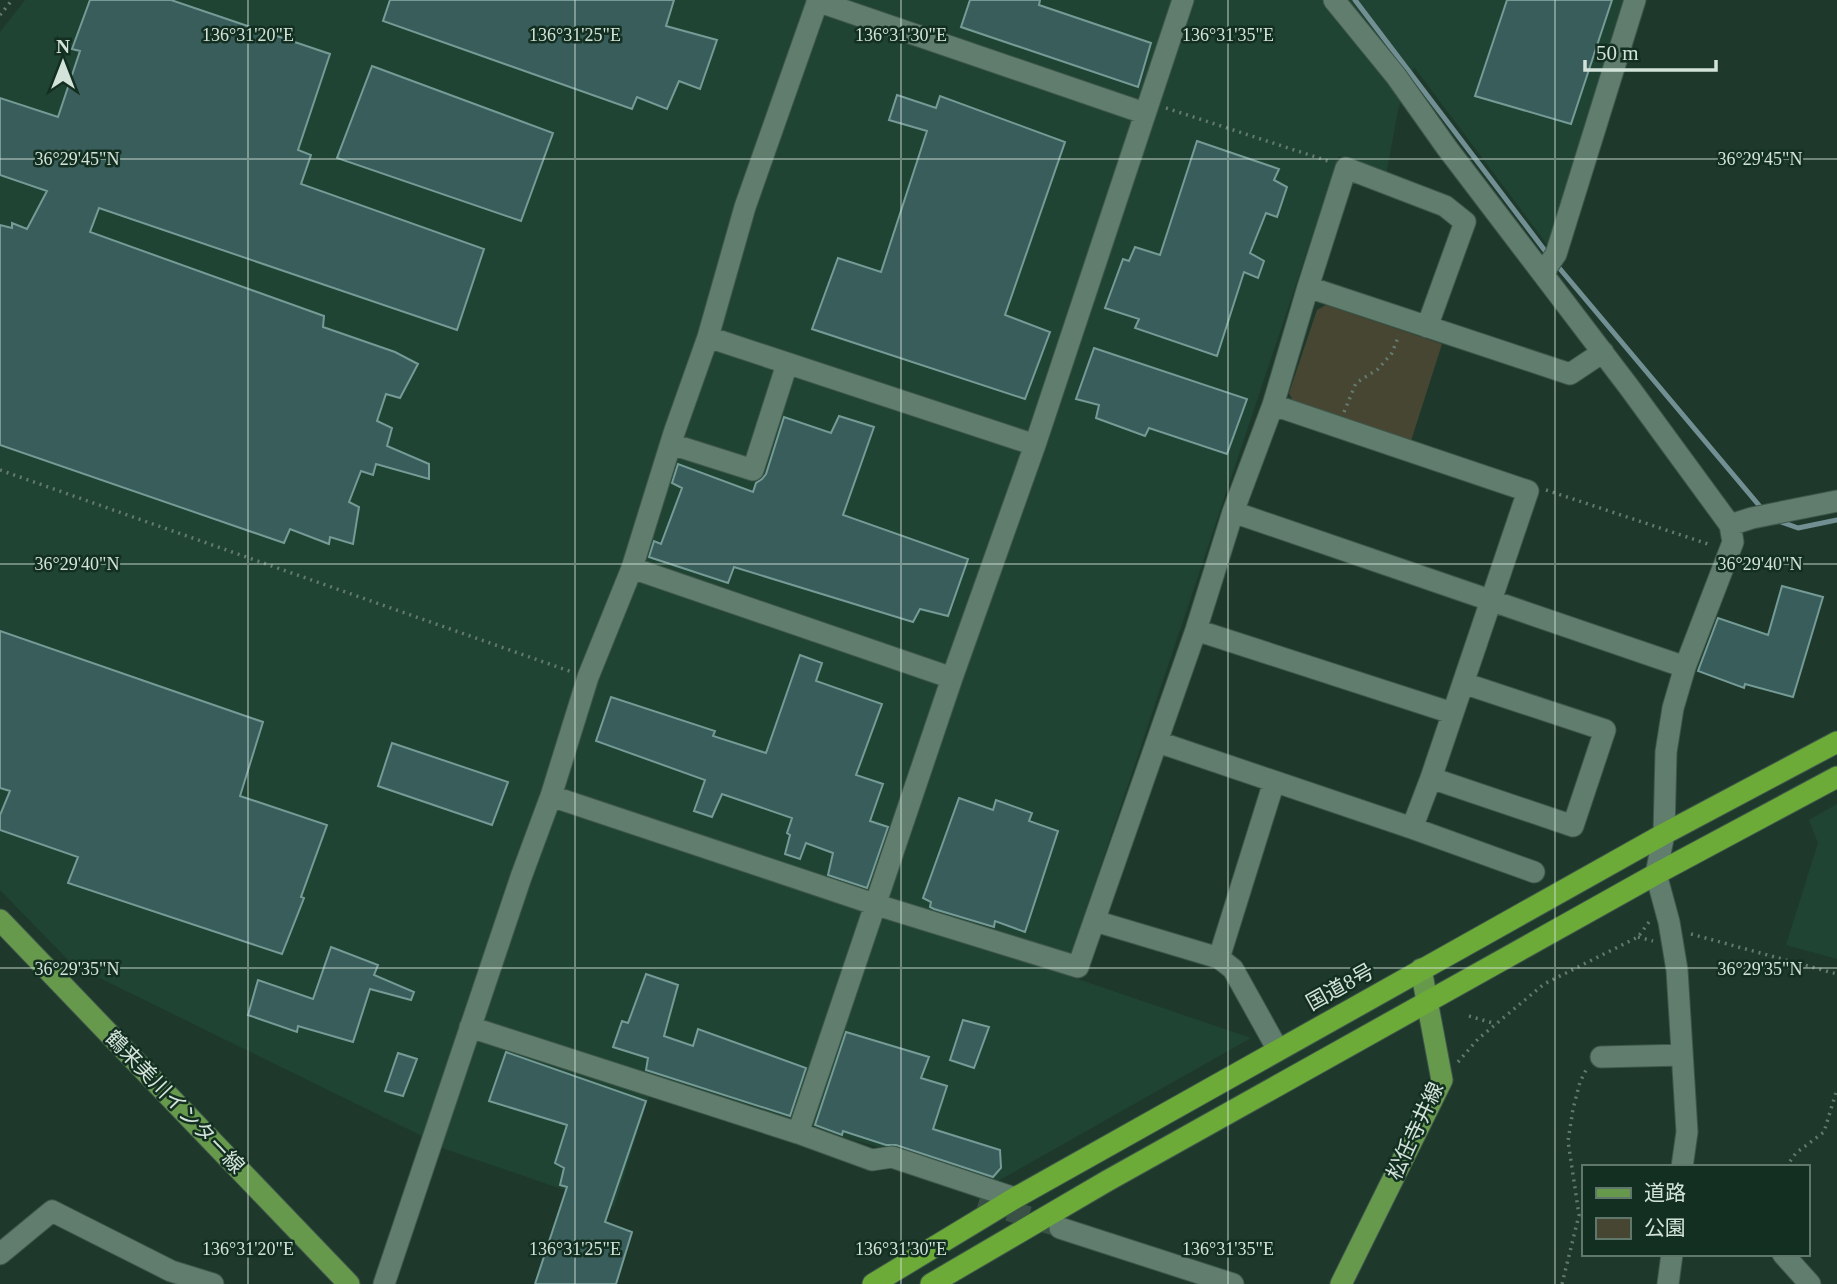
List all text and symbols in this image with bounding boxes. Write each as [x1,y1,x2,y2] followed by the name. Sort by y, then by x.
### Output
[202,25,294,45] text: 136°31'20"E
[529,25,621,45] text: 136°31'25"E
[855,25,947,45] text: 136°31'30"E
[1182,25,1274,45] text: 136°31'35"E
[28,28,98,98] north arrow
[1585,28,1716,72] scale bar
[56,36,70,57] text: N
[1596,41,1639,65] text: 50 m
[35,149,119,169] text: 36°29'45"N
[1718,149,1802,169] text: 36°29'45"N
[35,554,119,574] text: 36°29'40"N
[1718,554,1802,574] text: 36°29'40"N
[35,959,119,979] text: 36°29'35"N
[1302,959,1378,1015] street label: 国道8号
[1718,959,1802,979] text: 36°29'35"N
[101,1026,249,1178] street label: 鶴来美川インター線
[1382,1078,1448,1184] street label: 松任寺井線
[1582,1165,1809,1256] legend
[1644,1181,1686,1205] text: 道路
[1644,1216,1686,1240] text: 公園
[202,1239,294,1259] text: 136°31'20"E
[529,1239,621,1259] text: 136°31'25"E
[855,1239,947,1259] text: 136°31'30"E
[1182,1239,1274,1259] text: 136°31'35"E

